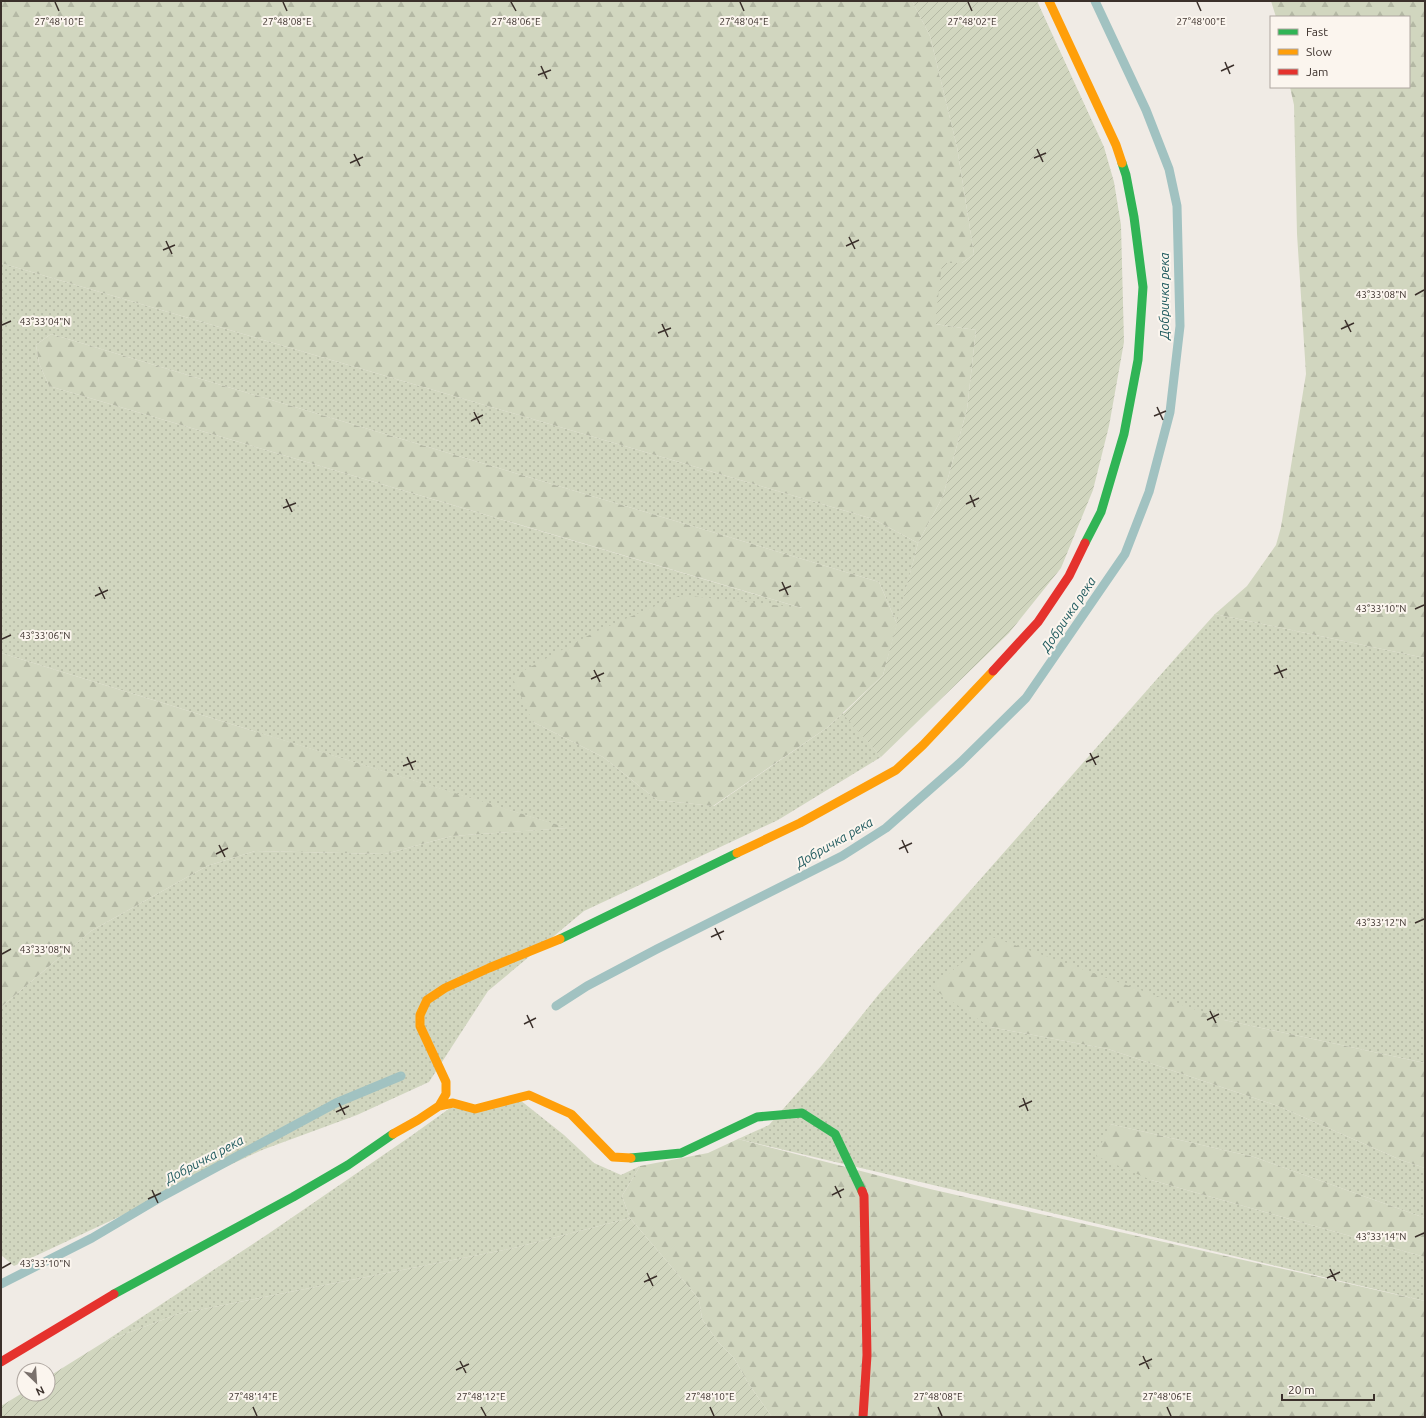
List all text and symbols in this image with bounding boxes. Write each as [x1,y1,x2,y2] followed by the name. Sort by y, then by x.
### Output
[34,16,84,27] text: 27°48'10"E
[262,16,312,27] text: 27°48'08"E
[491,16,541,27] text: 27°48'06"E
[719,16,769,27] text: 27°48'04"E
[947,16,997,27] text: 27°48'02"E
[1176,16,1226,27] text: 27°48'00"E
[1270,16,1410,88] legend
[1306,25,1328,38] text: Fast
[1306,45,1332,58] text: Slow
[1306,65,1328,78] text: Jam
[1157,253,1171,341] water label: Добричка река
[1356,289,1406,300] text: 43°33'08"N
[20,316,70,327] text: 43°33'04"N
[1037,574,1098,656] water label: Добричка река
[1356,603,1406,614] text: 43°33'10"N
[20,630,70,641] text: 43°33'06"N
[791,814,875,871] water label: Добричка река
[1356,917,1406,928] text: 43°33'12"N
[20,944,70,955] text: 43°33'08"N
[161,1132,246,1187] water label: Добричка река
[1356,1231,1406,1242] text: 43°33'14"N
[20,1258,70,1269] text: 43°33'10"N
[16,1362,56,1402] north arrow
[1282,1376,1374,1402] scale bar
[1288,1383,1315,1396] text: 20 m
[34,1384,46,1398] text: N
[228,1391,278,1402] text: 27°48'14"E
[456,1391,506,1402] text: 27°48'12"E
[685,1391,735,1402] text: 27°48'10"E
[913,1391,963,1402] text: 27°48'08"E
[1142,1391,1192,1402] text: 27°48'06"E

